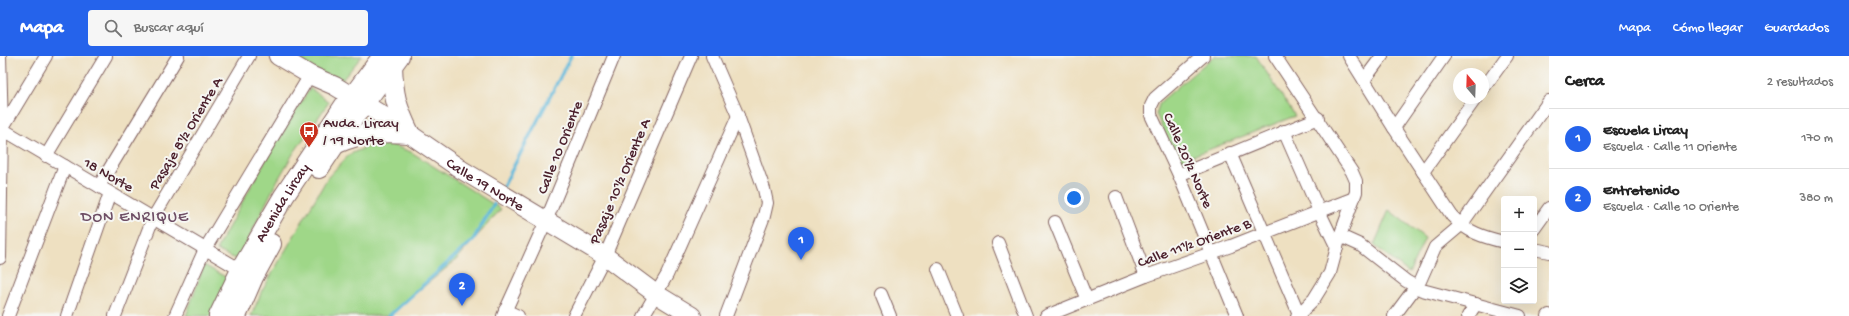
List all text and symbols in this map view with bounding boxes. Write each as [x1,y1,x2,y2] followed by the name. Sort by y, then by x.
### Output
[88,10,368,46] search box
[20,17,64,40] text: Mapa
[102,17,124,39] icon: search
[134,19,204,37] text: Buscar aquí
[1619,20,1651,37] text: Mapa
[1673,20,1742,37] text: Cómo llegar
[1764,20,1829,37] text: Guardados
[1453,68,1489,104] north arrow
[1565,72,1604,92] text: Cerca
[145,73,228,195] street label: Pasaje 8½ Oriente A
[1767,75,1833,90] text: 2 resultados
[534,98,588,197] street label: Calle 10 Oriente
[1158,110,1216,211] street label: Calle 20½ Norte
[323,115,399,150] place label: Avda. Lircay / 19 Norte
[586,115,656,248] street label: Pasaje 10½ Oriente A
[298,120,320,148] bus stop icon: Avda. Lircay / 19 Norte
[1603,122,1688,140] text: Escuela Lircay
[1575,131,1581,146] text: 1
[1801,131,1833,146] text: 170 m
[1603,140,1737,155] text: Escuela · Calle 11 Oriente
[79,154,136,197] street label: 18 Norte
[442,155,527,216] street label: Calle 19 Norte
[252,160,315,246] street label: Avenida Lircay
[1603,182,1679,200] text: Entretenido
[1064,188,1084,208] your location
[1575,191,1581,206] text: 2
[1799,191,1833,206] text: 380 m
[1501,196,1537,304] map controls
[1501,196,1537,232] button: +
[1603,200,1739,215] text: Escuela · Calle 10 Oriente
[80,209,189,228] district label: DON ENRIQUE
[1136,215,1254,273] street label: Calle 11½ Oriente B
[788,227,814,260] pin: 1
[1501,232,1537,268] button: −
[1501,268,1537,304] button: layers
[449,273,475,306] pin: 2

